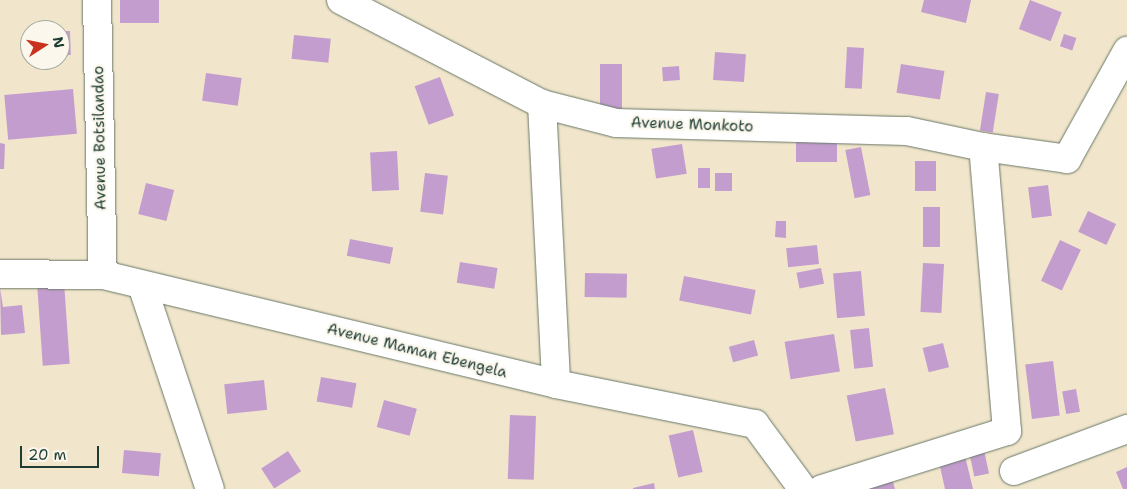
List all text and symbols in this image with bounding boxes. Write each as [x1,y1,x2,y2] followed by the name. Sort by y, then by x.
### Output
[20,20,70,70] north arrow
[49,35,69,49] text: N
[90,66,110,210] street label: Avenue Botsilandao
[630,114,754,136] street label: Avenue Monkoto
[325,320,509,382] street label: Avenue Maman Ebengela
[22,436,101,468] scale bar
[28,445,67,465] text: 20 m

